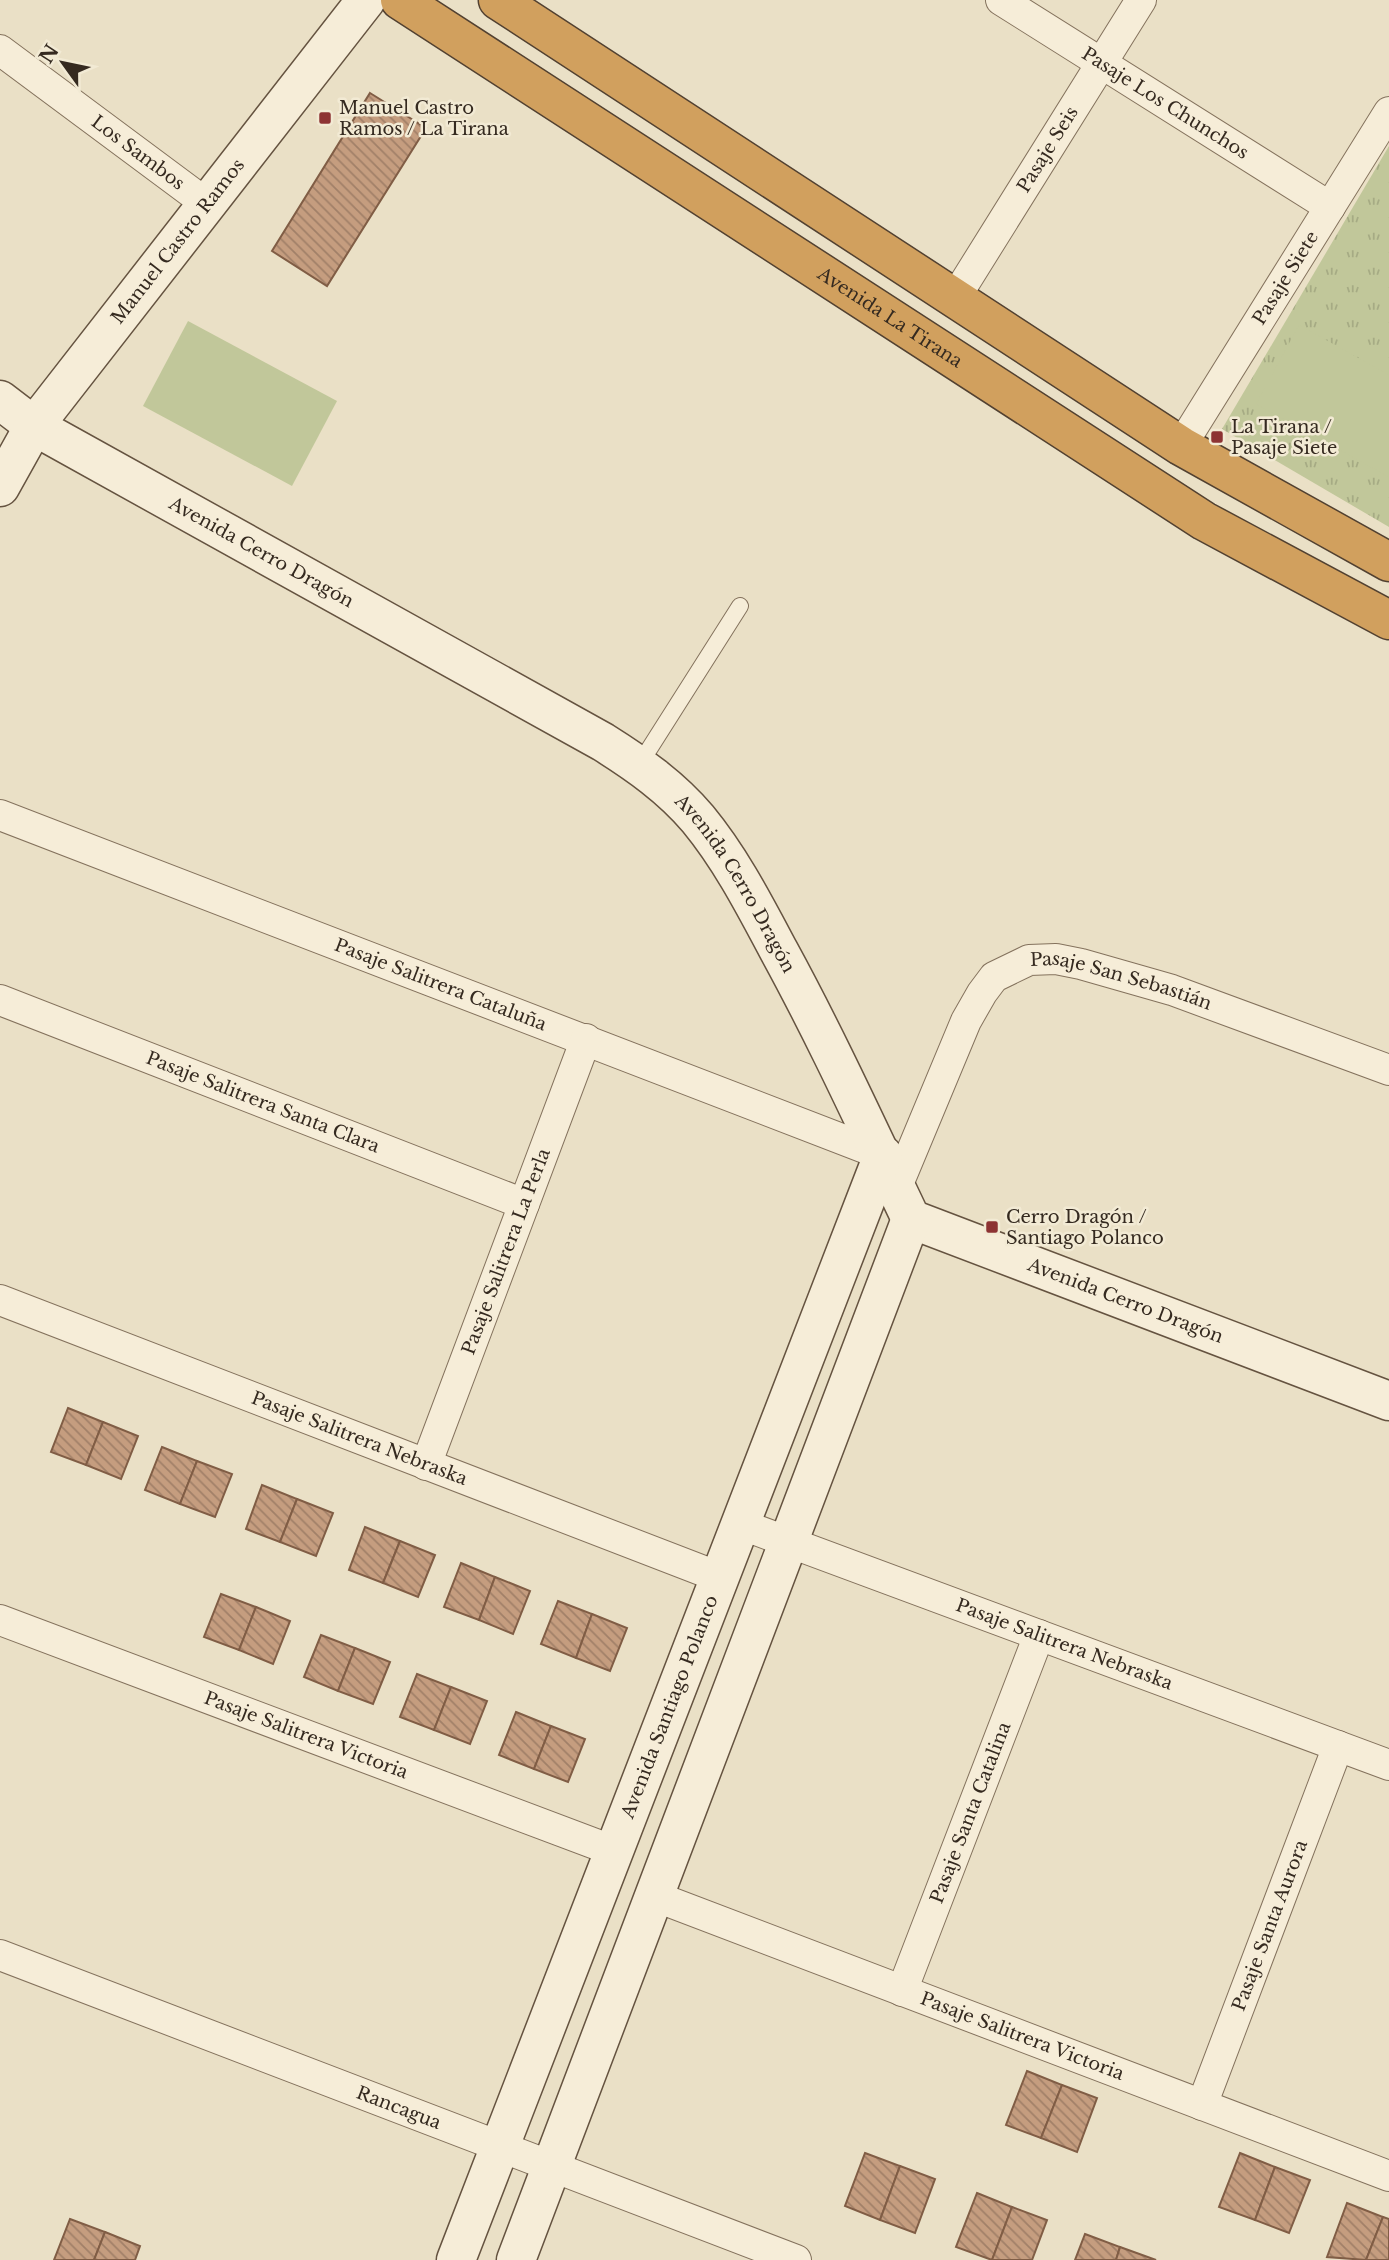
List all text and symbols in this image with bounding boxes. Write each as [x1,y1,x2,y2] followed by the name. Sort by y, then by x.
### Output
[28,28,98,98] north arrow
[35,40,64,68] text: N
[1078,43,1253,164] street label: Pasaje Los Chunchos
[339,97,509,140] place label: Manuel Castro Ramos / La Tirana
[1012,102,1083,197] street label: Pasaje Seis
[317,110,333,126] marker: Manuel Castro Ramos / La Tirana
[87,111,189,195] street label: Los Sambos
[107,154,249,328] street label: Manuel Castro Ramos
[1248,227,1323,329] street label: Pasaje Siete
[813,262,967,372] street label: Avenida La Tirana
[1231,416,1337,459] place label: La Tirana / Pasaje Siete
[1209,429,1225,445] marker: La Tirana / Pasaje Siete
[165,492,358,612] street label: Avenida Cerro Dragón
[670,789,800,977] street label: Avenida Cerro Dragón
[331,934,550,1035] street label: Pasaje Salitrera Cataluña
[1030,947,1215,1015] street label: Pasaje San Sebastián
[143,1047,383,1158] street label: Pasaje Salitrera Santa Clara
[457,1145,555,1358] street label: Pasaje Salitrera La Perla
[1006,1206,1164,1249] place label: Cerro Dragón / Santiago Polanco
[984,1219,1000,1235] marker: Cerro Dragón / Santiago Polanco
[1024,1253,1227,1348] street label: Avenida Cerro Dragón
[248,1387,470,1490] street label: Pasaje Salitrera Nebraska
[616,1592,723,1822] street label: Avenida Santiago Polanco
[953,1594,1176,1695] street label: Pasaje Salitrera Nebraska
[201,1687,411,1784] street label: Pasaje Salitrera Victoria
[926,1719,1015,1907] street label: Pasaje Santa Catalina
[1228,1837,1312,2014] street label: Pasaje Santa Aurora
[917,1987,1127,2085] street label: Pasaje Salitrera Victoria
[353,2082,444,2134] street label: Rancagua

